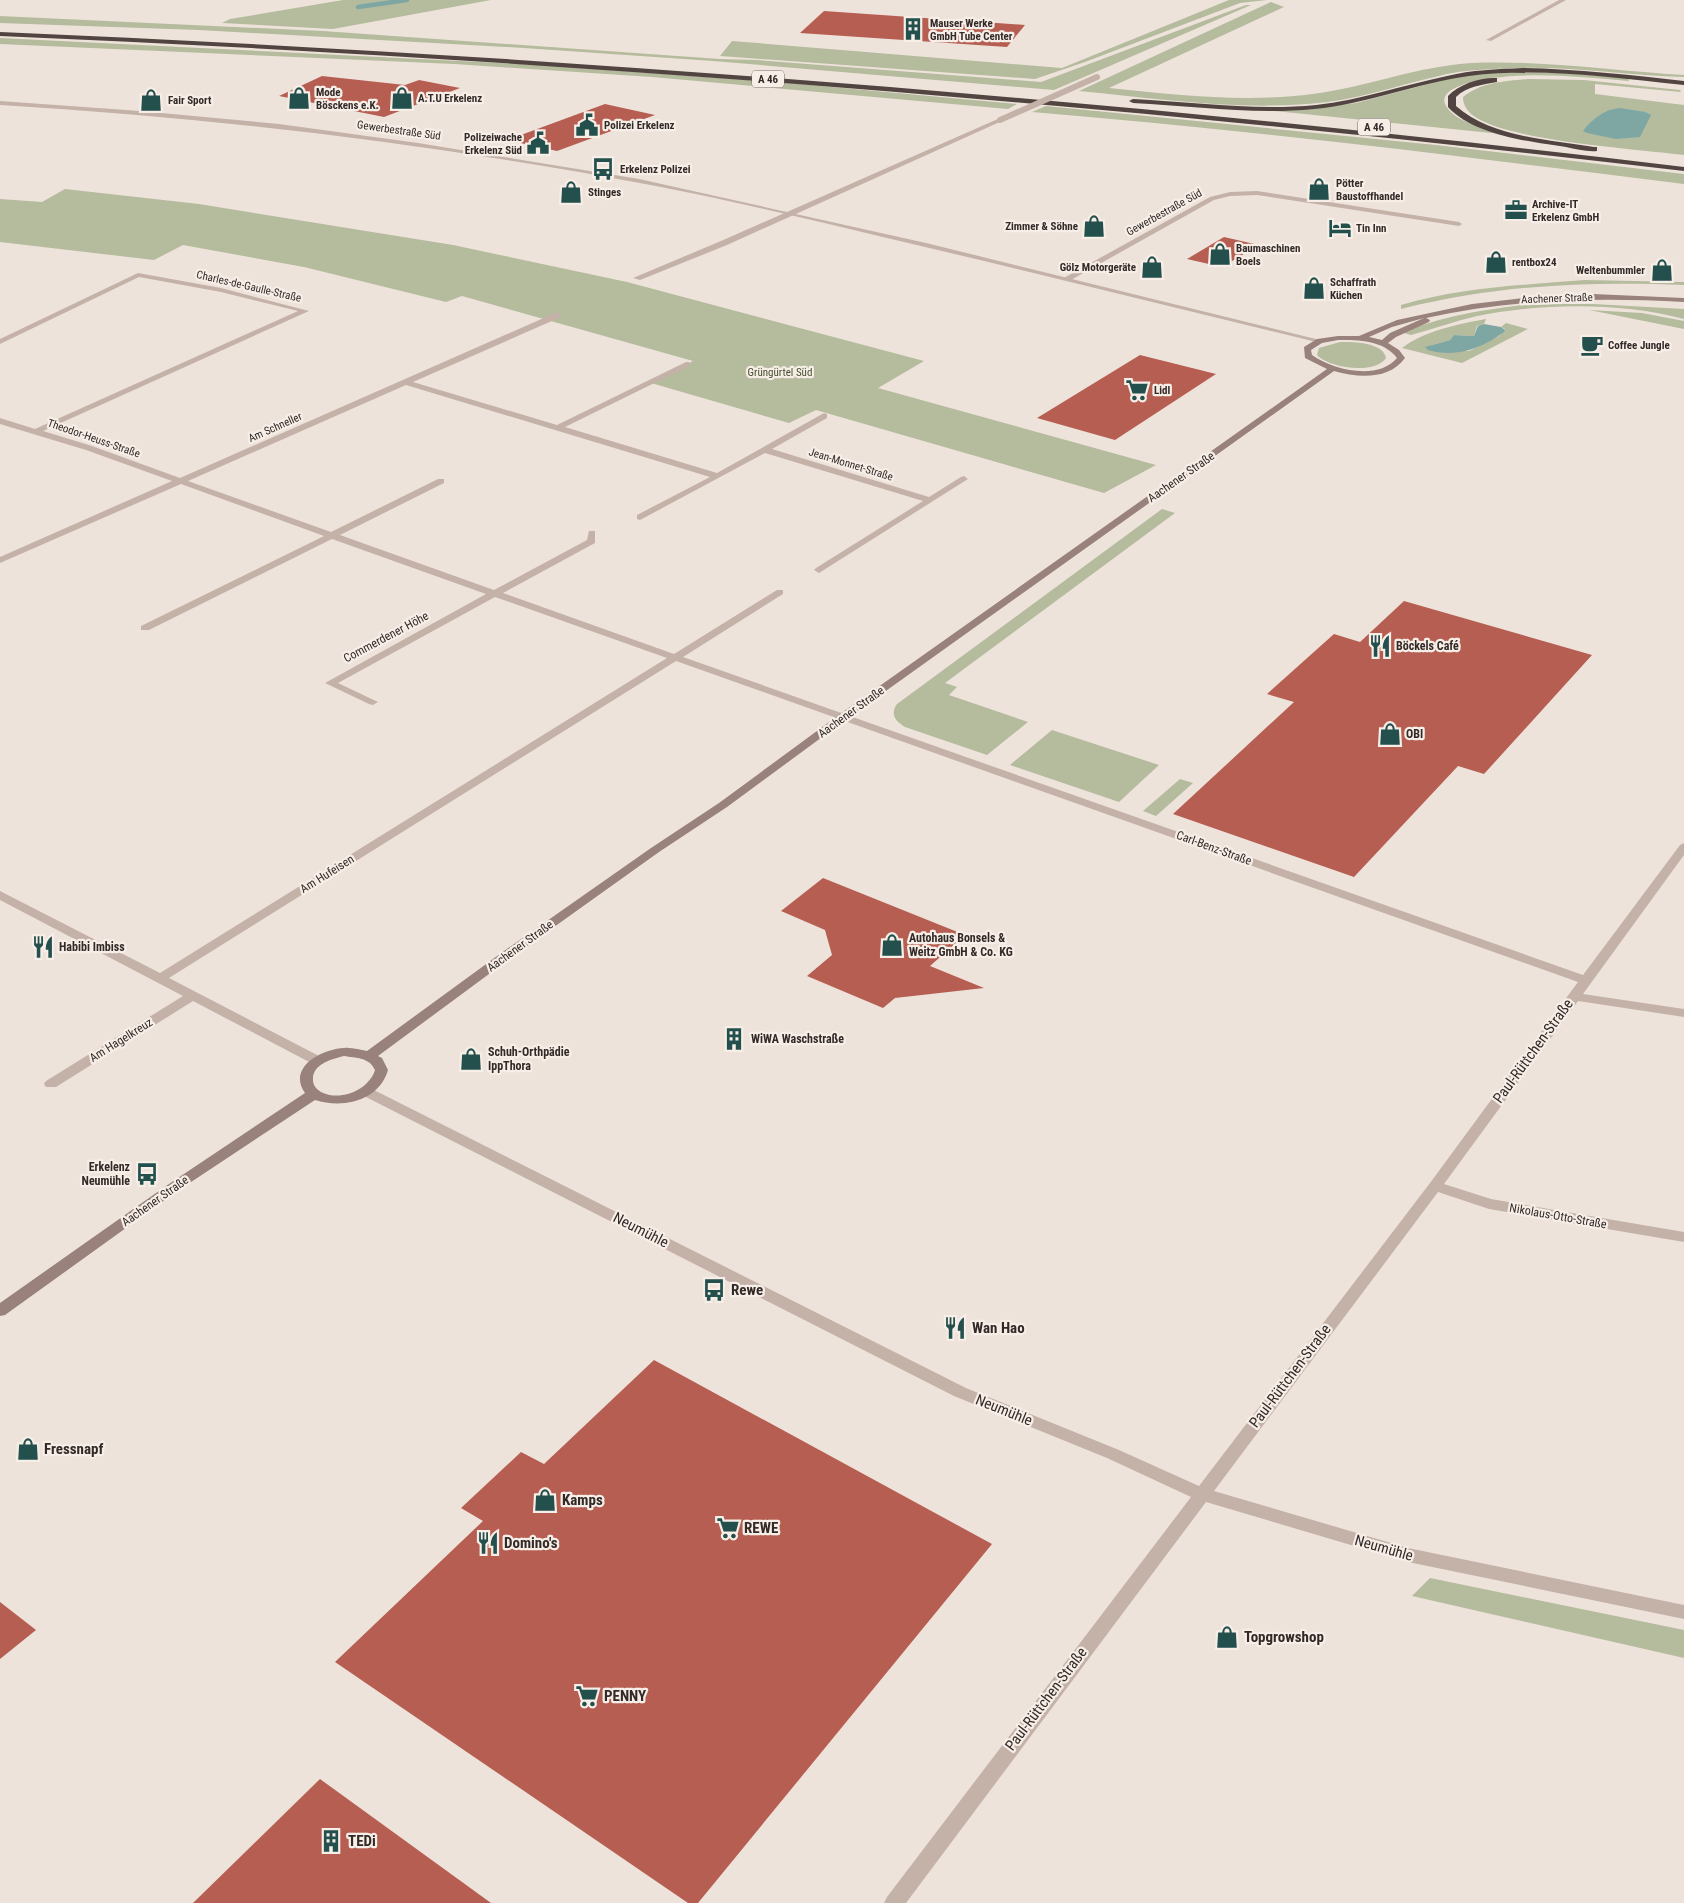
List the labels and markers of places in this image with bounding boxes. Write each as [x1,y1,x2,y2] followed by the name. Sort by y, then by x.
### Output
[900,16,926,42] building icon: Mauser Werke GmbH Tube Center
[930,17,1013,43] place label: Mauser Werke GmbH Tube Center
[286,85,312,111] shop icon: Mode Bösckens e.K.
[389,85,415,111] shop icon: A.T.U Erkelenz
[316,86,379,112] place label: Mode Bösckens e.K.
[138,87,164,113] shop icon: Fair Sport
[418,92,482,105] place label: A.T.U Erkelenz
[168,94,212,107] place label: Fair Sport
[574,112,600,138] public building icon: Polizei Erkelenz
[604,119,675,132] place label: Polizei Erkelenz
[525,130,551,156] public building icon: Polizeiwache Erkelenz Süd
[464,131,522,157] place label: Polizeiwache Erkelenz Süd
[590,156,616,182] bus stop icon: Erkelenz Polizei
[620,163,691,176] place label: Erkelenz Polizei
[1306,176,1332,202] shop icon: Pötter Baustoffhandel
[1336,177,1403,203] place label: Pötter Baustoffhandel
[558,179,584,205] shop icon: Stinges
[588,186,621,199] place label: Stinges
[1503,197,1529,223] office icon: Archive-IT Erkelenz GmbH
[1532,198,1599,224] place label: Archive-IT Erkelenz GmbH
[1081,213,1107,239] shop icon: Zimmer & Söhne
[1327,215,1353,241] hotel icon: Tin Inn
[1005,220,1078,233] place label: Zimmer & Söhne
[1356,222,1387,235] place label: Tin Inn
[1207,241,1233,267] shop icon: Baumaschinen Boels
[1236,242,1300,268] place label: Baumaschinen Boels
[1483,249,1509,275] shop icon: rentbox24
[1139,254,1165,280] shop icon: Gölz Motorgeräte
[1512,256,1557,269] place label: rentbox24
[1649,257,1675,283] shop icon: Weltenbummler
[1060,261,1136,274] place label: Gölz Motorgeräte
[1576,264,1645,277] place label: Weltenbummler
[1301,275,1327,301] shop icon: Schaffrath Küchen
[1330,276,1376,302] place label: Schaffrath Küchen
[1579,332,1605,358] cafe icon: Coffee Jungle
[1608,339,1670,352] place label: Coffee Jungle
[1124,377,1150,403] supermarket icon: Lidl
[1154,384,1170,397] place label: Lidl
[1367,633,1393,659] restaurant icon: Böckels Café
[1396,639,1459,653] place label: Böckels Café
[1377,721,1403,747] shop icon: OBI
[1406,727,1423,741] place label: OBI
[909,931,1013,959] place label: Autohaus Bonsels & Weitz GmbH & Co. KG
[879,932,905,958] shop icon: Autohaus Bonsels & Weitz GmbH & Co. KG
[30,934,56,960] restaurant icon: Habibi Imbiss
[59,940,125,954] place label: Habibi Imbiss
[721,1026,747,1052] building icon: WiWA Waschstraße
[751,1032,844,1046] place label: WiWA Waschstraße
[488,1045,570,1073] place label: Schuh-Orthpädie IppThora
[458,1046,484,1072] shop icon: Schuh-Orthpädie IppThora
[82,1160,130,1188] place label: Erkelenz Neumühle
[134,1161,160,1187] bus stop icon: Erkelenz Neumühle
[701,1277,727,1303] bus stop icon: Rewe
[731,1281,763,1299] place label: Rewe
[942,1315,968,1341] restaurant icon: Wan Hao
[972,1319,1025,1337] place label: Wan Hao
[15,1436,41,1462] shop icon: Fressnapf
[44,1440,103,1458] place label: Fressnapf
[532,1487,558,1513] shop icon: Kamps
[562,1491,603,1509] place label: Kamps
[715,1515,741,1541] supermarket icon: REWE
[744,1519,778,1537] place label: REWE
[475,1530,501,1556] restaurant icon: Domino's
[504,1534,558,1552] place label: Domino's
[1214,1624,1240,1650] shop icon: Topgrowshop
[1244,1628,1324,1646] place label: Topgrowshop
[574,1683,600,1709] supermarket icon: PENNY
[604,1687,647,1705] place label: PENNY
[318,1828,344,1854] building icon: TEDi
[348,1832,376,1850] place label: TEDi

